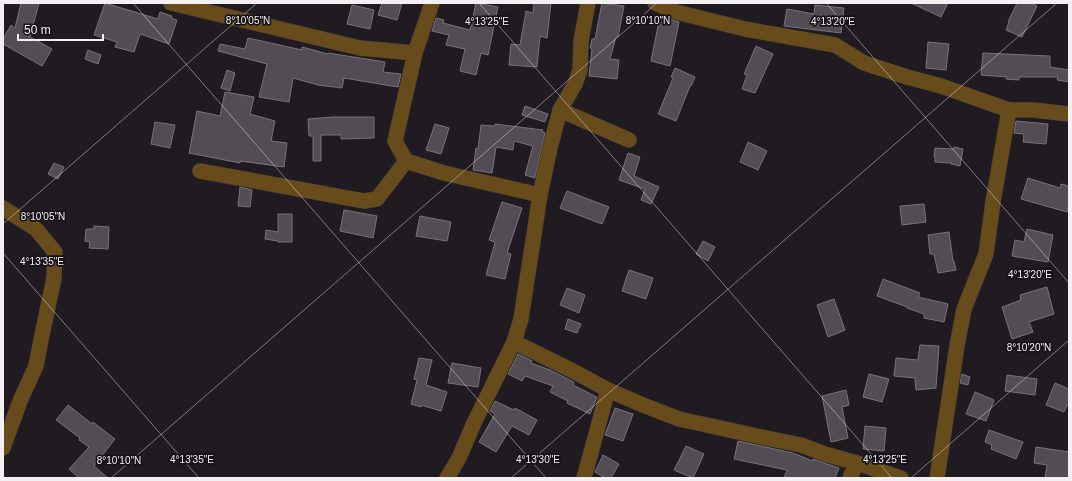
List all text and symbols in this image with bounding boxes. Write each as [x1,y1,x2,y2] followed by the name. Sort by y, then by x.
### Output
[226,15,270,26] text: 8°10'05"N
[626,15,670,26] text: 8°10'10"N
[18,16,103,42] scale bar
[465,16,509,27] text: 4°13'25"E
[811,16,855,27] text: 4°13'20"E
[24,23,51,37] text: 50 m
[21,211,65,222] text: 8°10'05"N
[20,256,64,267] text: 4°13'35"E
[1008,269,1052,280] text: 4°13'20"E
[1007,342,1051,353] text: 8°10'20"N
[170,454,214,465] text: 4°13'35"E
[516,454,560,465] text: 4°13'30"E
[863,454,907,465] text: 4°13'25"E
[97,455,141,466] text: 8°10'10"N

